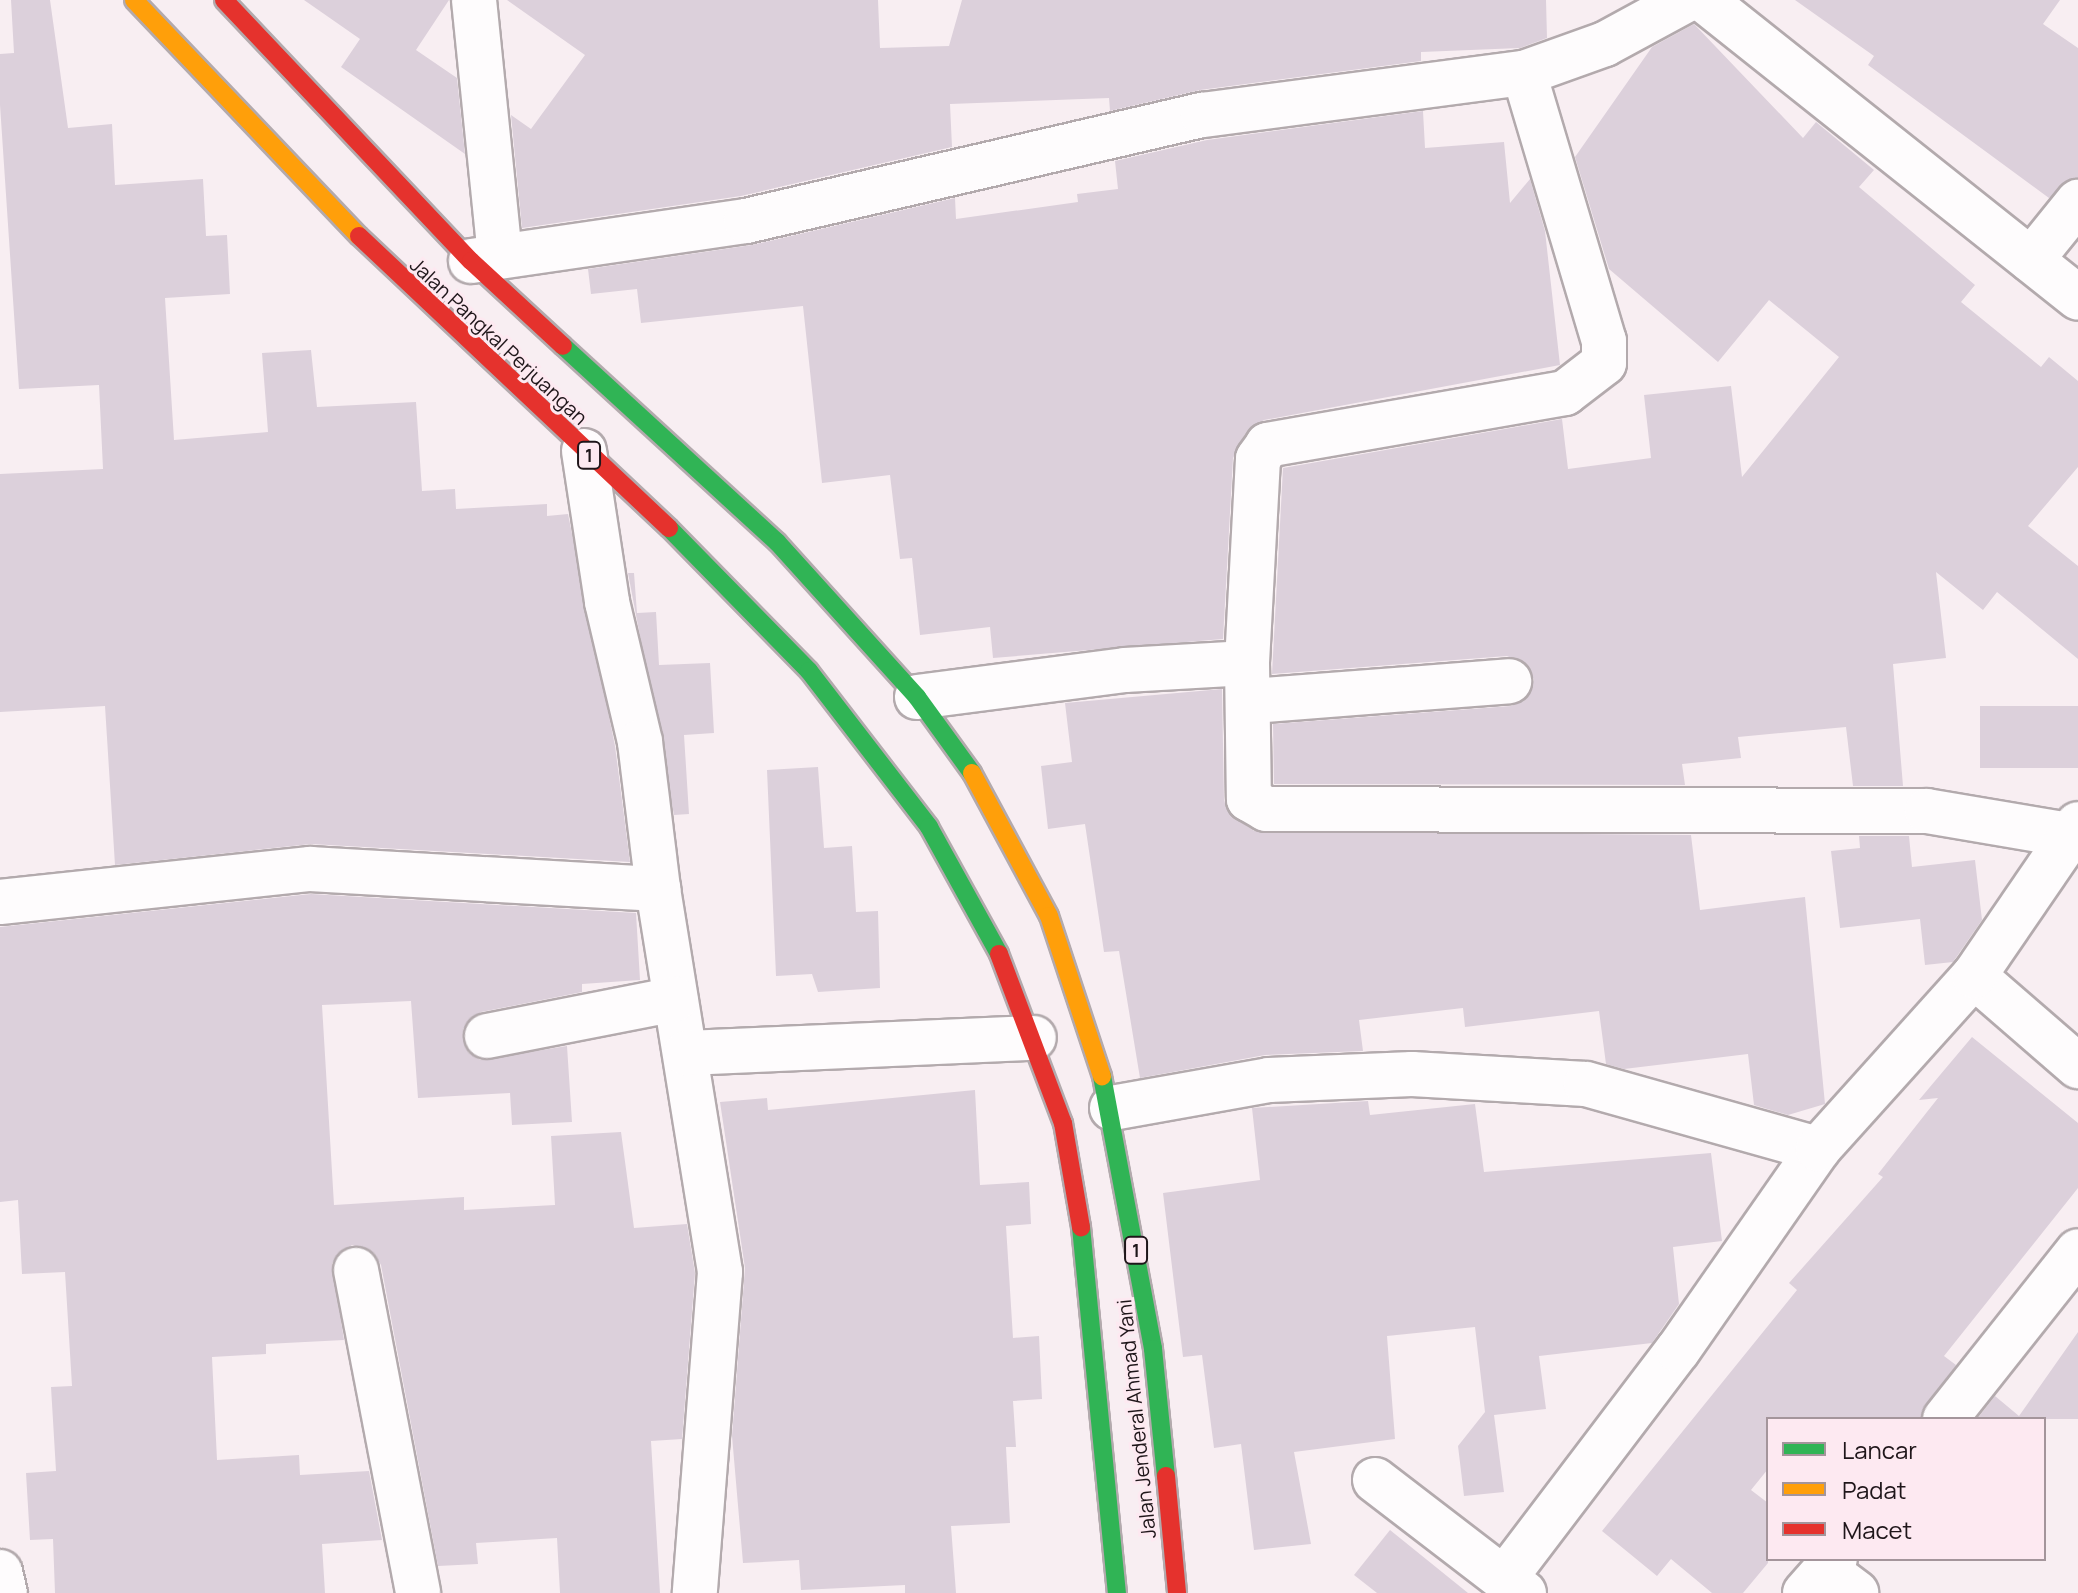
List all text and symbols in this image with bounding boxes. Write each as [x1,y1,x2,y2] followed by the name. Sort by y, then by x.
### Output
[405,252,593,430] street label: Jalan Pangkal Perjuangan
[577,441,601,469] road number: 1
[1124,1236,1148,1264] road number: 1
[1112,1298,1160,1540] street label: Jalan Jenderal Ahmad Yani
[1766,1417,2046,1561] legend
[1842,1433,1917,1466] text: Lancar
[1842,1473,1906,1506] text: Padat
[1842,1513,1912,1546] text: Macet

